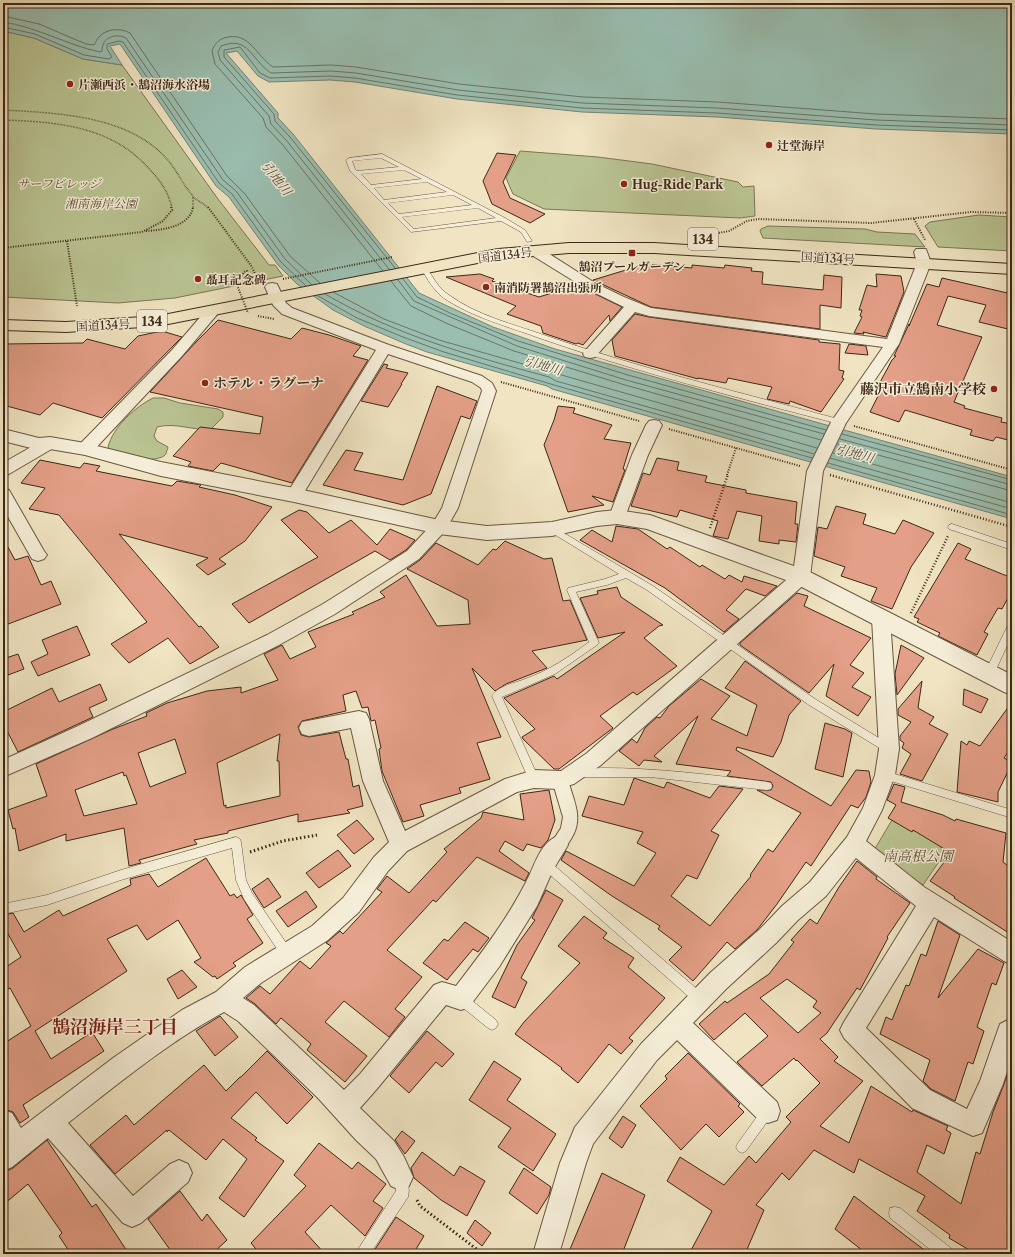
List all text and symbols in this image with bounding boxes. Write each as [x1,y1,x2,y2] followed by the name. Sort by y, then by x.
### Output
[78,77,210,92] place label: 片瀬西浜・鵠沼海水浴場
[65,79,75,89] marker: 片瀬西浜・鵠沼海水浴場
[777,138,825,153] place label: 辻堂海岸
[764,140,774,150] marker: 辻堂海岸
[259,158,297,200] water label: 引地川
[17,176,103,191] park label: サーフビレッジ
[632,177,724,192] place label: Hug-Ride Park
[619,179,629,189] marker: Hug-Ride Park
[65,196,139,211] park label: 湘南海岸公園
[688,228,718,250] road number: 134
[477,244,533,266] street label: 国道134号
[627,248,637,258] marker: 鵠沼プールガーデン
[800,249,856,267] street label: 国道134号
[578,259,686,274] place label: 鵠沼プールガーデン
[206,272,266,287] place label: 聶耳記念碑
[193,274,203,284] marker: 聶耳記念碑
[494,280,602,295] place label: 南消防署鵠沼出張所
[481,282,491,292] marker: 南消防署鵠沼出張所
[137,310,167,332] road number: 134
[75,316,131,334] street label: 国道134号
[522,352,566,379] water label: 引地川
[213,374,324,392] place label: ホテル・ラグーナ
[200,378,210,388] marker: ホテル・ラグーナ
[860,380,986,398] place label: 藤沢市立鵠南小学校
[989,384,999,394] marker: 藤沢市立鵠南小学校
[834,440,878,466] water label: 引地川
[883,847,955,865] park label: 南高根公園
[52,1016,178,1038] district label: 鵠沼海岸三丁目

